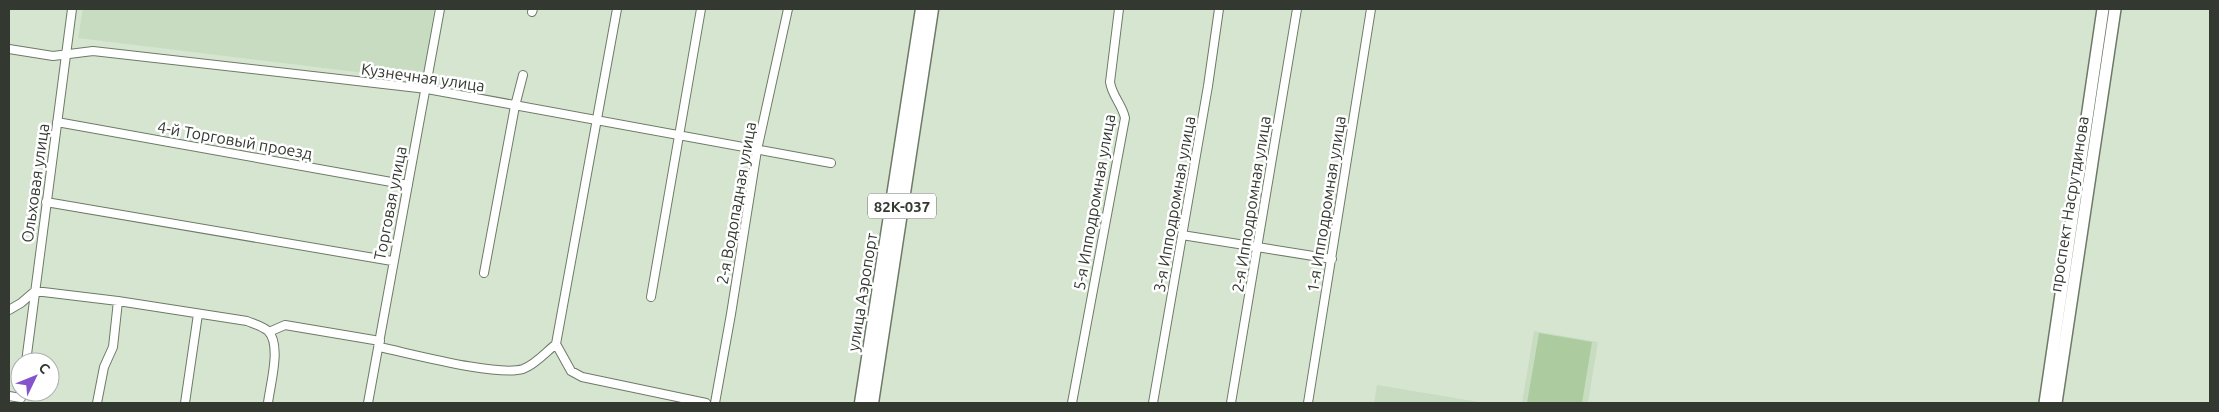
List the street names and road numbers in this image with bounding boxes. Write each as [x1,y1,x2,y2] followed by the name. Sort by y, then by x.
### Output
[360,59,486,95] street label: Кузнечная улица
[1070,113,1118,291] street label: 5-я Ипподромная улица
[1228,114,1274,294] street label: 2-я Ипподромная улица
[1303,114,1349,294] street label: 1-я Ипподромная улица
[1150,115,1198,293] street label: 3-я Ипподромная улица
[2046,115,2092,293] street label: проспект Насрутдинова
[156,117,314,163] street label: 4-й Торговый проезд
[713,120,759,286] street label: 2-я Водопадная улица
[18,122,52,244] street label: Ольховая улица
[370,144,410,262] street label: Торговая улица
[868,194,936,218] road number: 82К-037
[844,232,880,352] street label: улица Аэропорт

